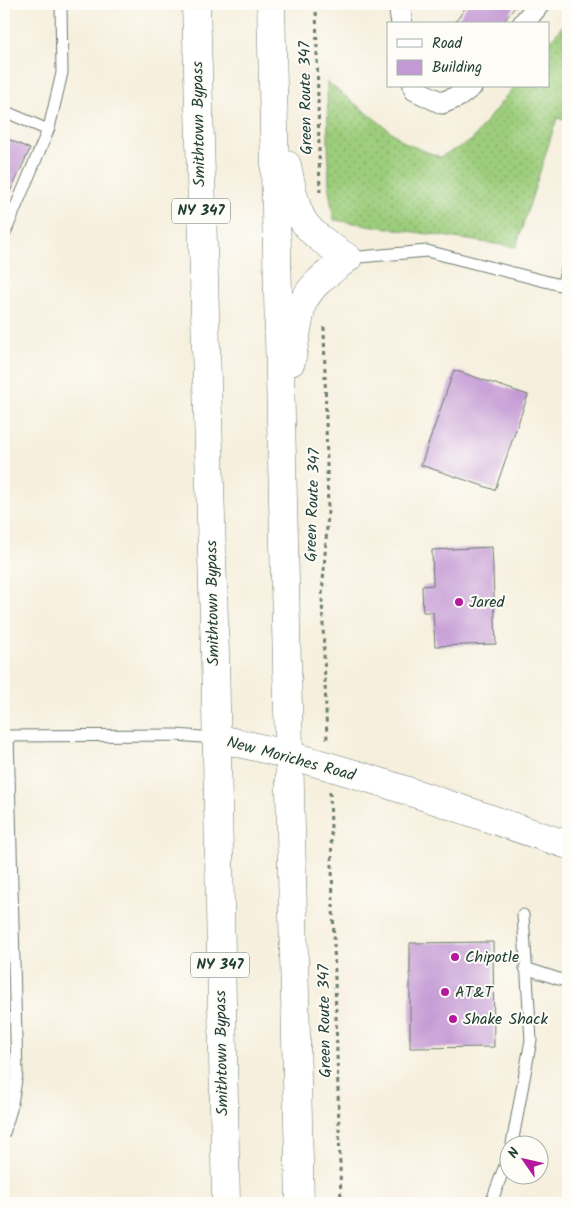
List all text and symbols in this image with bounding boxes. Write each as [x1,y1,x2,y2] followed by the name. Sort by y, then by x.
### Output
[387,22,550,88] legend
[432,32,463,56] text: Road
[292,40,319,155] street label: Green Route 347
[432,56,482,80] text: Building
[185,61,213,187] street label: Smithtown Bypass
[172,198,230,224] road number: NY 347
[299,447,328,562] street label: Green Route 347
[199,540,227,666] street label: Smithtown Bypass
[469,590,505,615] place label: Jared
[453,596,465,608] marker: Jared
[224,730,359,788] street label: New Moriches Road
[465,945,519,970] place label: Chipotle
[449,951,461,963] marker: Chipotle
[191,952,249,978] road number: NY 347
[311,963,338,1078] street label: Green Route 347
[455,980,495,1005] place label: AT&T
[439,986,451,998] marker: AT&T
[208,990,236,1116] street label: Smithtown Bypass
[463,1007,548,1032] place label: Shake Shack
[447,1013,459,1025] marker: Shake Shack
[500,1134,550,1184] north arrow
[502,1143,526,1163] text: N

